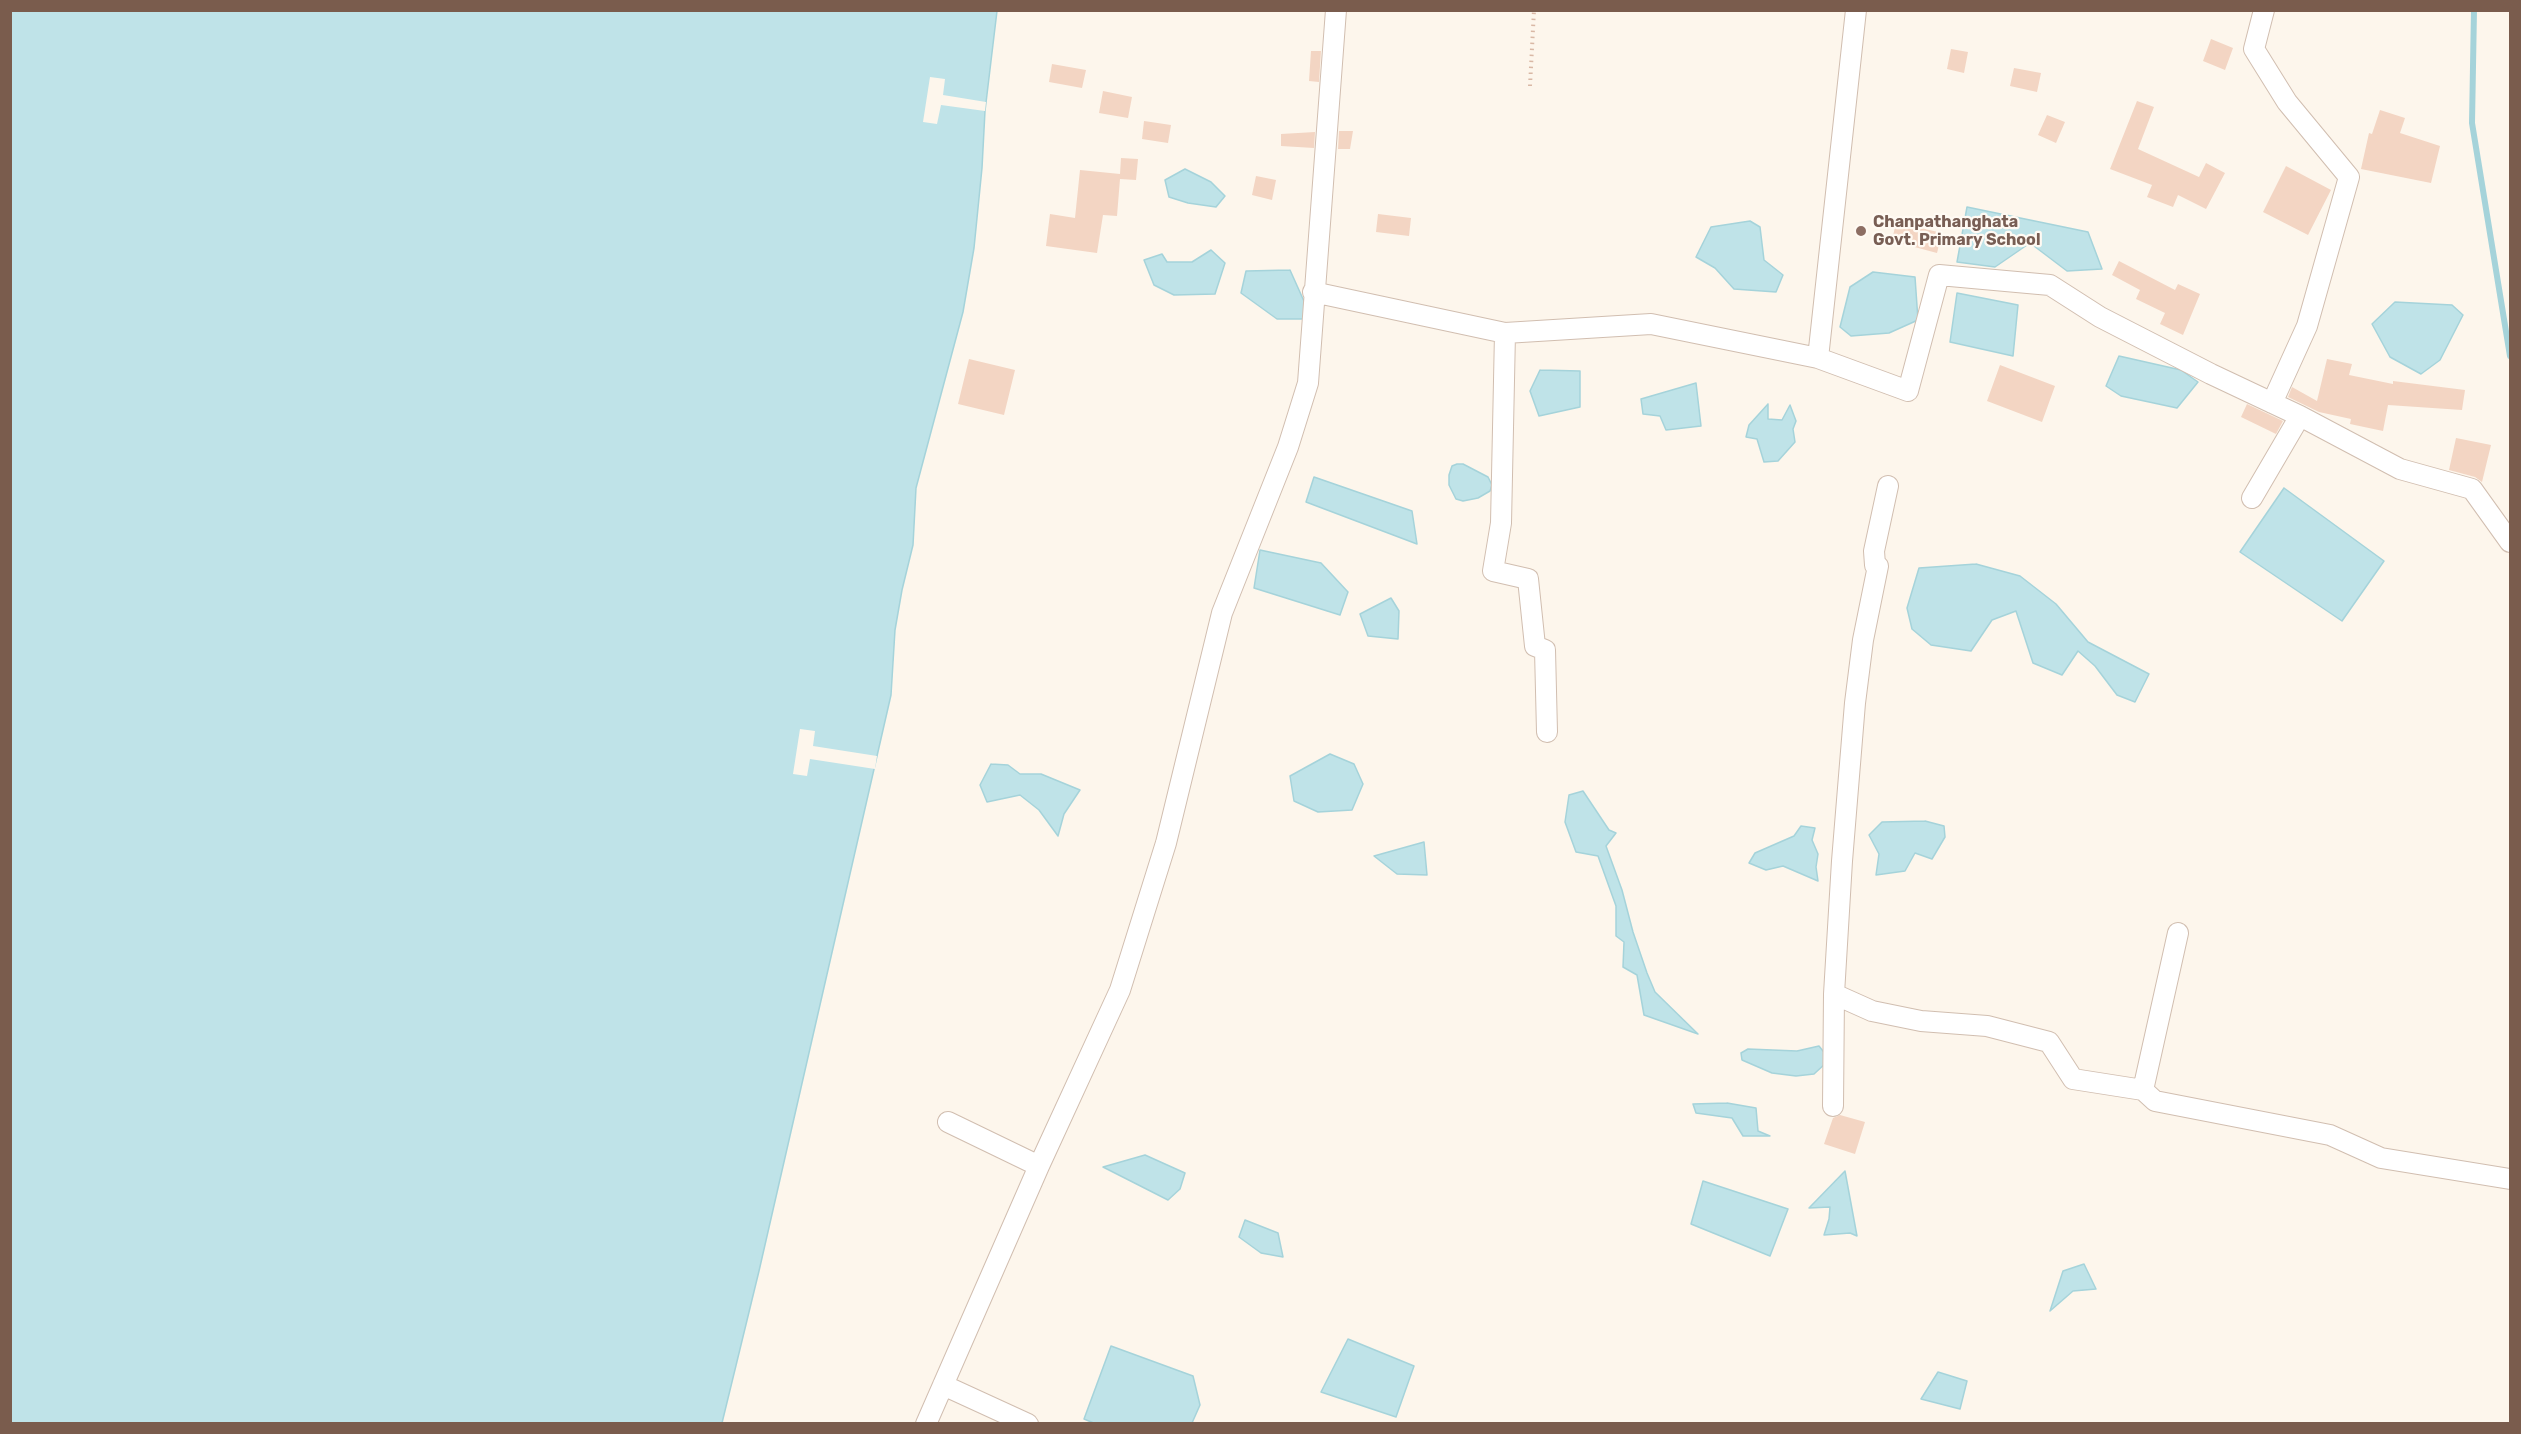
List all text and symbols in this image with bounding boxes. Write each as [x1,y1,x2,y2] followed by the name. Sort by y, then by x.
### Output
[1873,212,2040,250] place label: Chanpathanghata Govt. Primary School
[1854,224,1868,238] marker: Chanpathanghata Govt. Primary School

